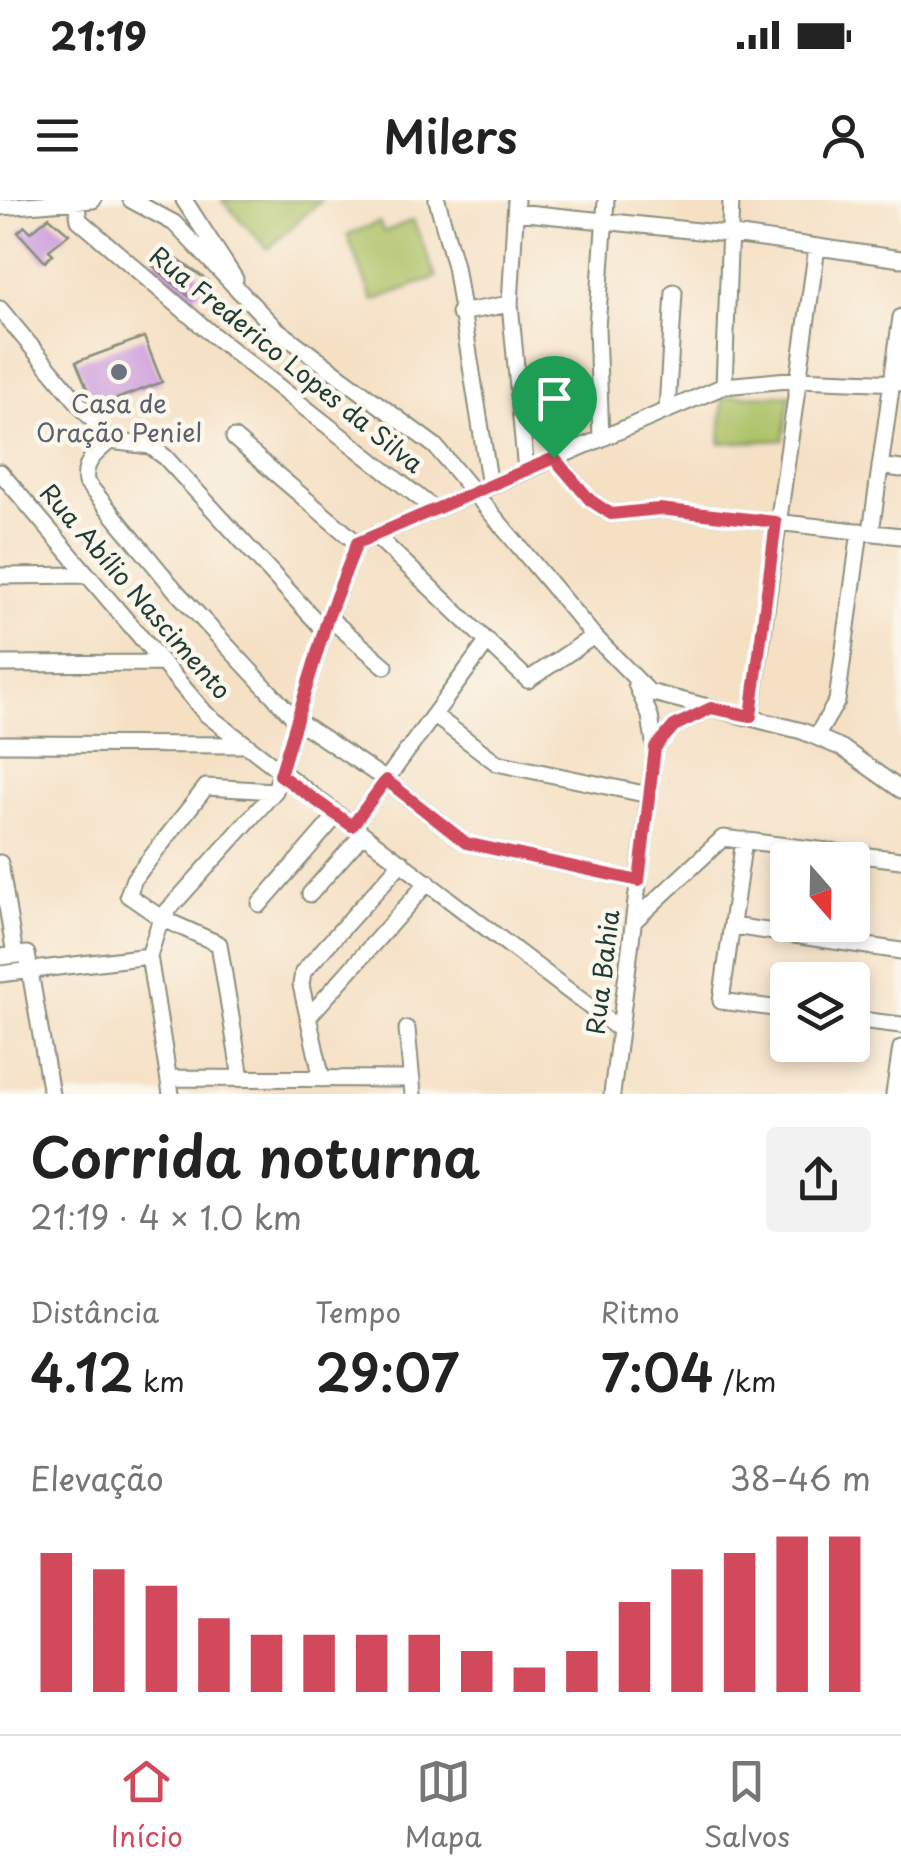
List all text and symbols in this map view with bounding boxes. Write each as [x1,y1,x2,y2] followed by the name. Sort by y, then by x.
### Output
[50,7,147,64] text: 21:19
[383,101,518,169] text: Milers
[30,108,85,163] icon: menu
[816,108,871,163] icon: person
[142,236,433,482] street label: Rua Frederico Lopes da Silva
[512,356,597,459] pin
[108,361,130,383] marker: Casa de Oração Peniel
[527,371,582,426] icon: arrive
[36,384,202,451] place label: Casa de Oração Peniel
[31,475,241,707] street label: Rua Abílio Nascimento
[770,842,870,942] north arrow
[770,842,870,1062] map controls
[575,907,629,1037] street label: Rua Bahia
[770,962,870,1062] button: layers
[30,1114,480,1197] text: Corrida noturna
[766,1127,871,1232] button: share
[30,1193,302,1241] text: 21:19 · 4 × 1.0 km
[30,1290,159,1333] text: Distância
[315,1290,401,1333] text: Tempo
[601,1290,680,1333] text: Ritmo
[30,1333,134,1409] text: 4.12
[315,1333,459,1409] text: 29:07
[601,1333,714,1409] text: 7:04
[134,1359,185,1402] text: km
[714,1359,776,1402] text: /km
[30,1454,164,1502] text: Elevação
[730,1454,871,1502] text: 38–46 m
[111,1754,183,1857] tab: Início
[405,1754,482,1857] tab: Mapa
[704,1754,790,1857] tab: Salvos

